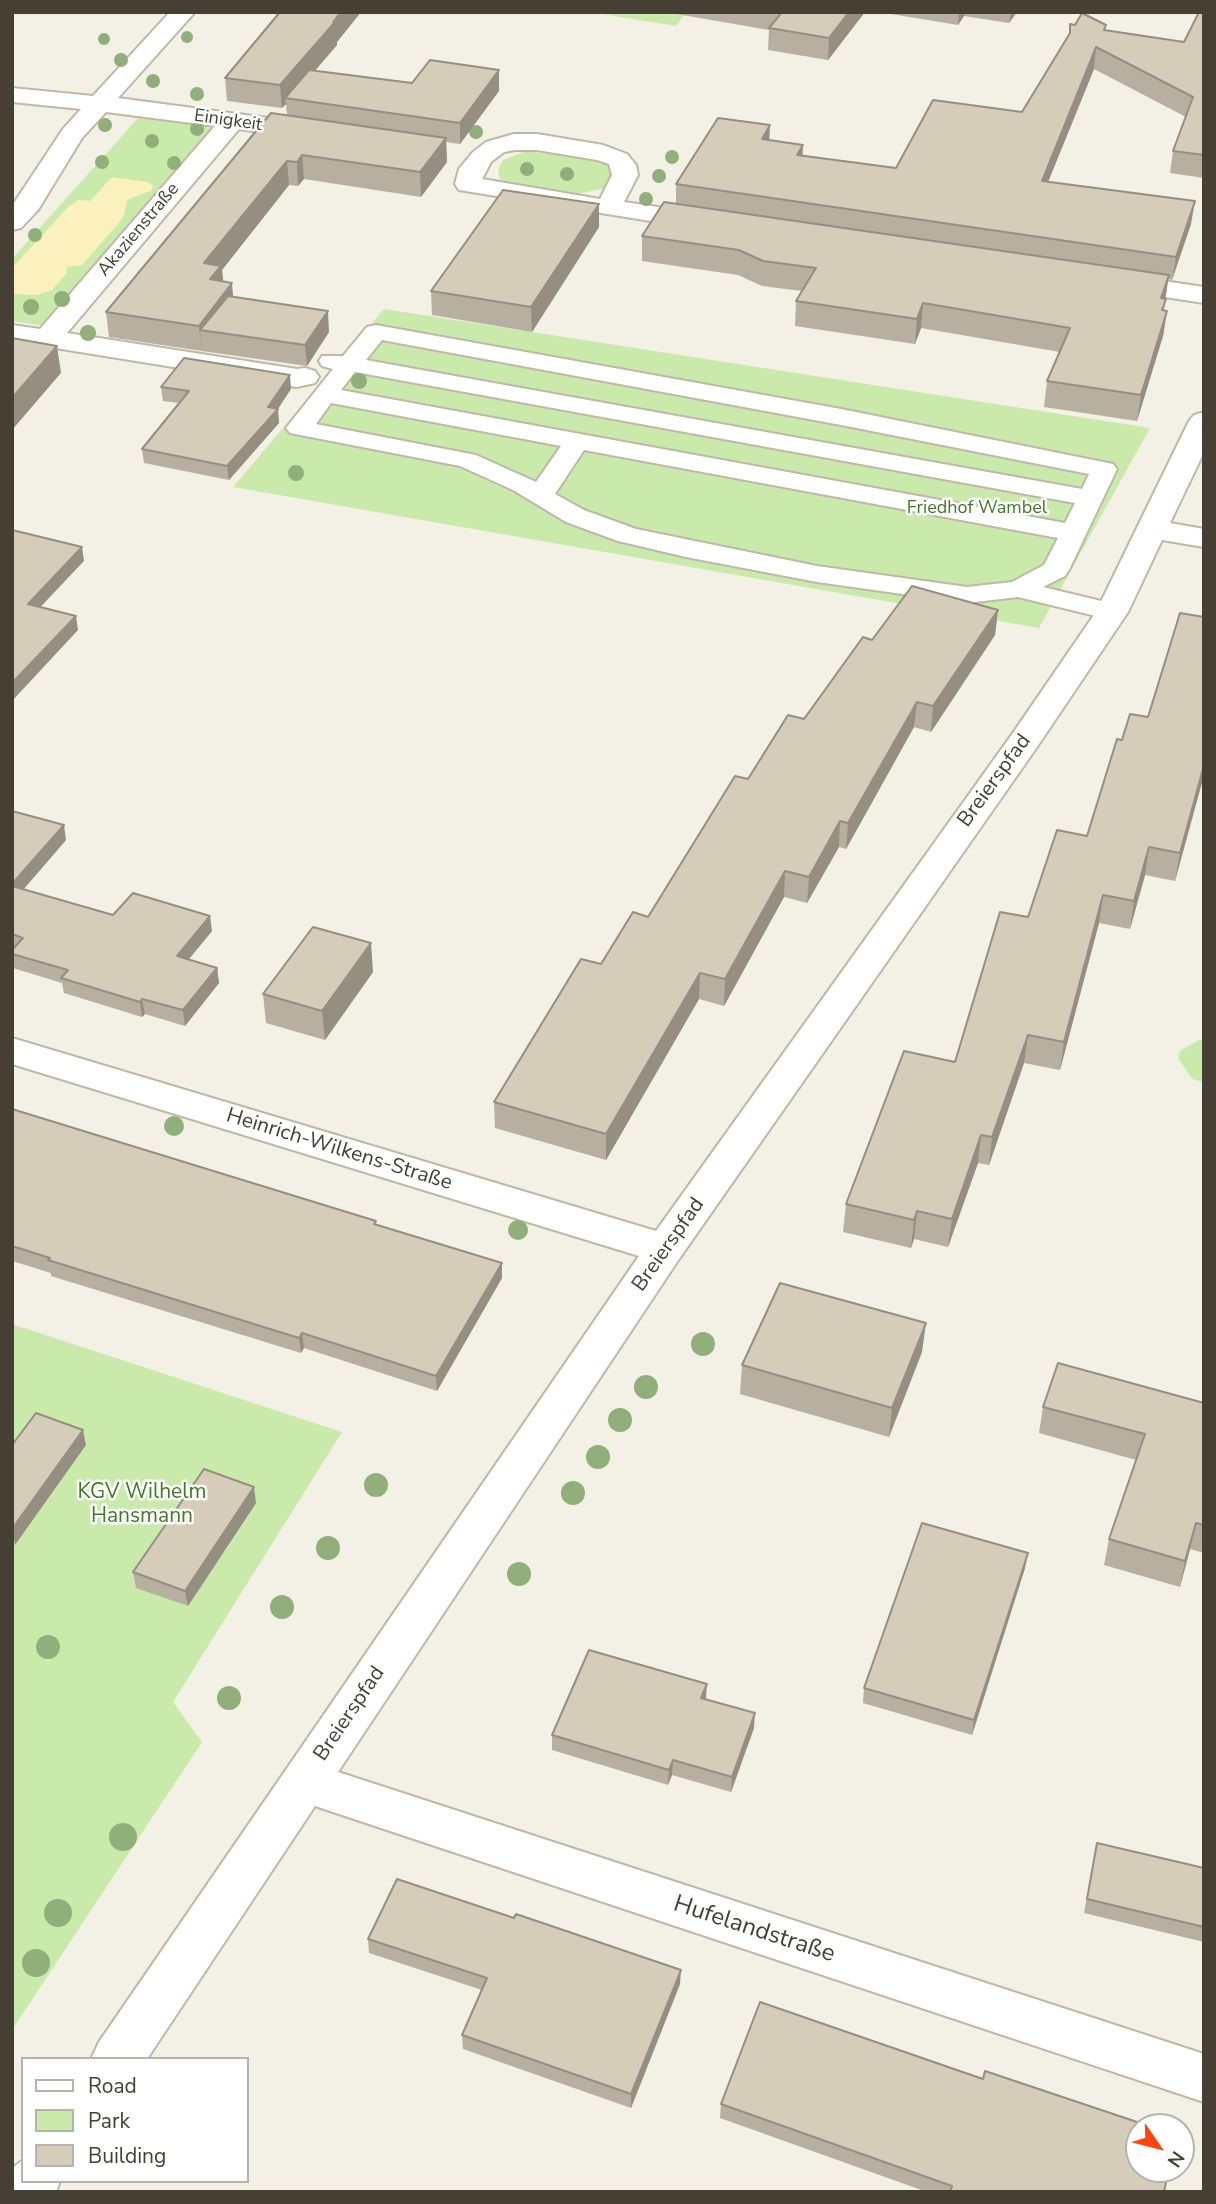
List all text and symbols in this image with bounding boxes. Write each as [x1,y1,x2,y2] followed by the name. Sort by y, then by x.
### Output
[193,106,263,136] street label: Einigkeit
[94,179,184,281] street label: Akazienstraße
[907,498,1047,520] park label: Friedhof Wambel
[953,730,1037,832] street label: Breierspfad
[223,1104,455,1196] street label: Heinrich-Wilkens-Straße
[628,1193,710,1297] street label: Breierspfad
[78,1480,206,1530] park label: KGV Wilhelm Hansmann
[309,1662,391,1766] street label: Breierspfad
[670,1890,838,1970] street label: Hufelandstraße
[21,2057,248,2183] legend
[88,2072,137,2100] text: Road
[88,2107,130,2135] text: Park
[1125,2113,1195,2183] north arrow
[88,2142,166,2170] text: Building
[1161,2146,1190,2172] text: N

